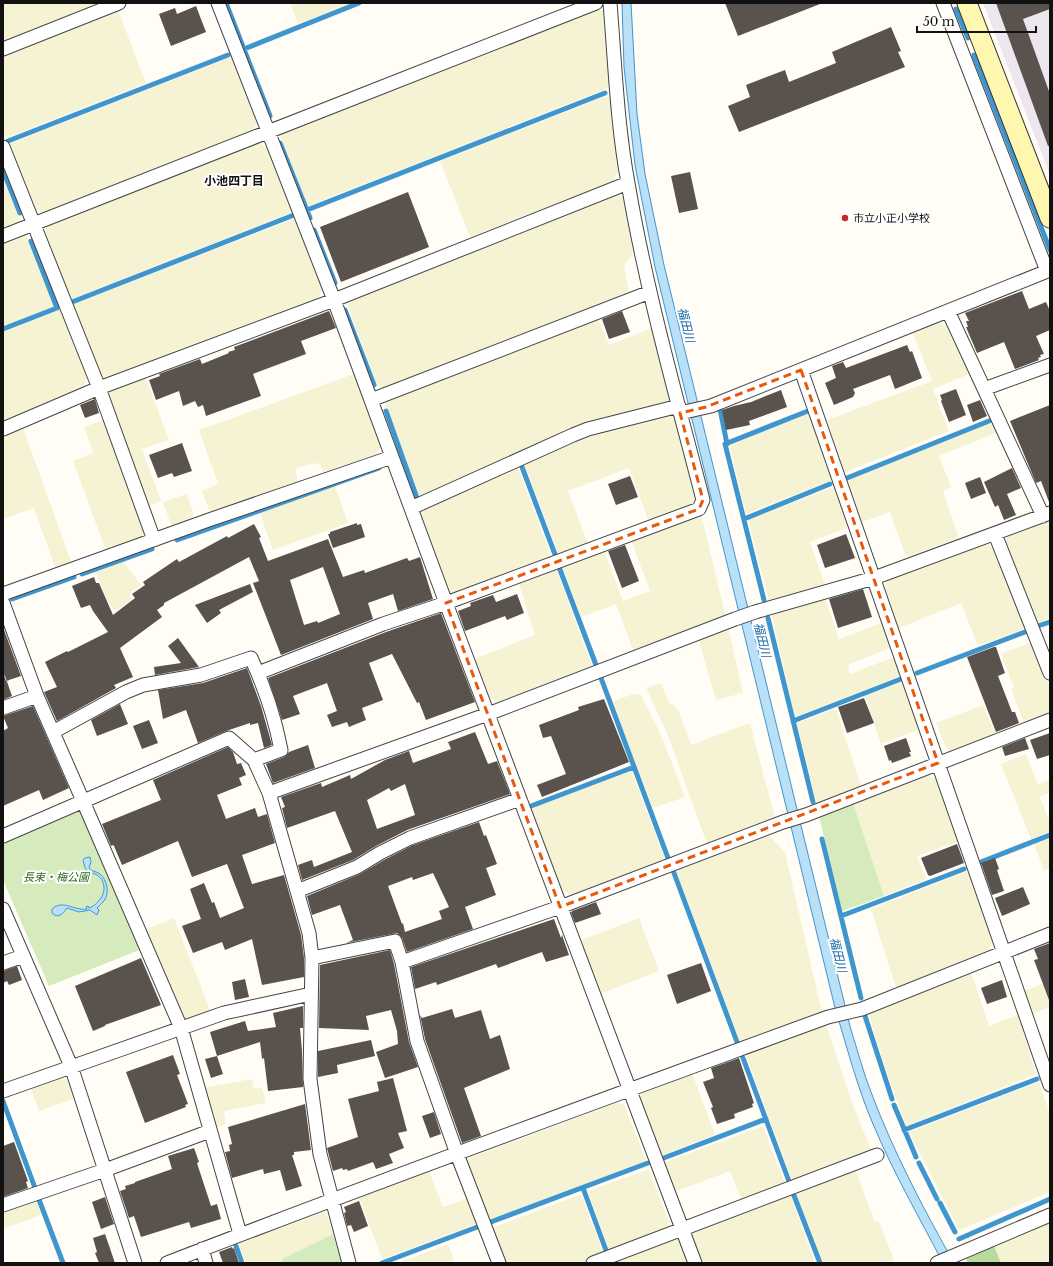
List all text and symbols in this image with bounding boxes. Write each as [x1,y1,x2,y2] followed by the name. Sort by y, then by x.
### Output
[917,8,1036,34] scale bar
[923,14,955,29] text: 50 m
[204,173,264,188] district label: 小池四丁目
[853,211,930,225] place label: 市立小正小学校
[840,213,850,223] marker: 市立小正小学校
[675,306,699,346] water label: 福田川
[751,621,775,661] water label: 福田川
[23,870,91,884] park label: 長束・梅公園
[827,936,851,976] water label: 福田川

